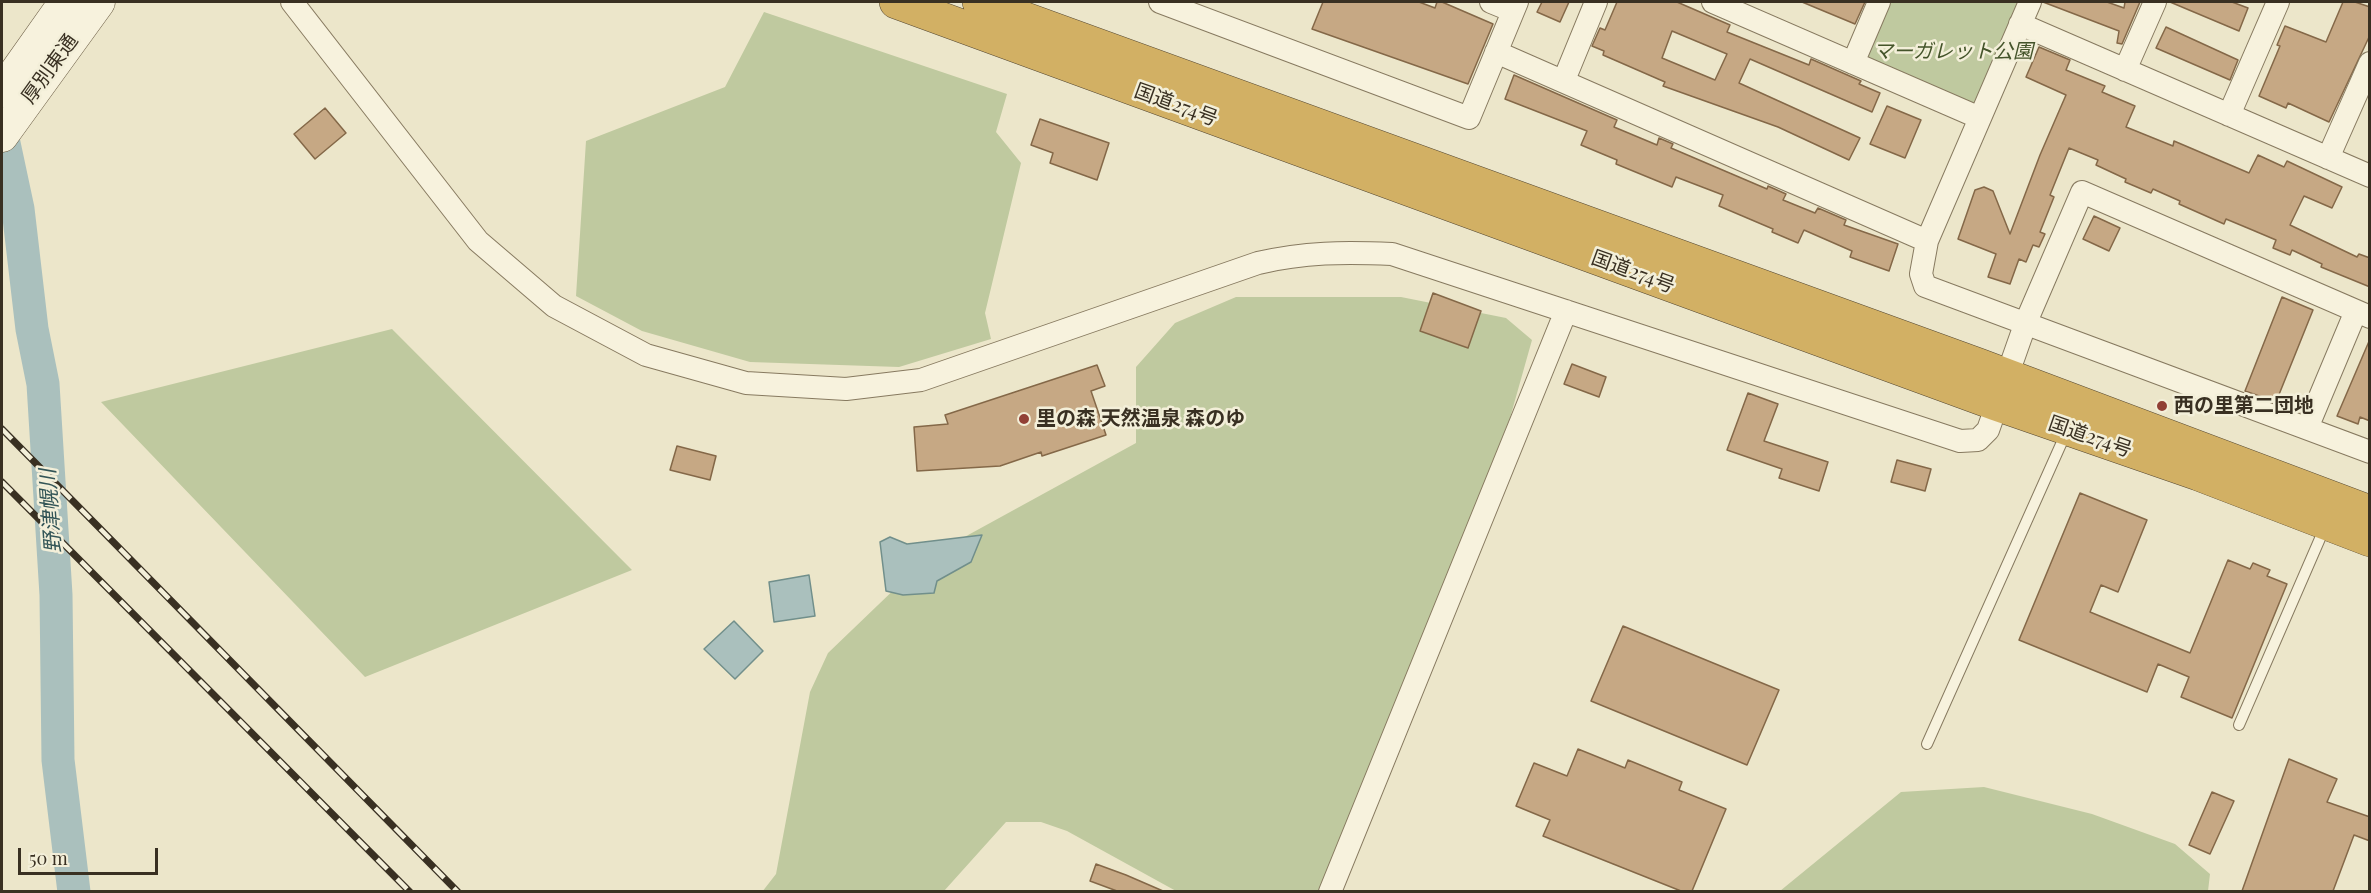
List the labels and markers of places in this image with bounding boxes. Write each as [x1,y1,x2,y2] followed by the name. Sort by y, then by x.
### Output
[2174,394,2314,418] place label: 西の里第二団地
[2155,399,2169,413] marker: 西の里第二団地
[1036,407,1245,431] place label: 里の森 天然温泉 森のゆ
[1017,412,1031,426] marker: 里の森 天然温泉 森のゆ

